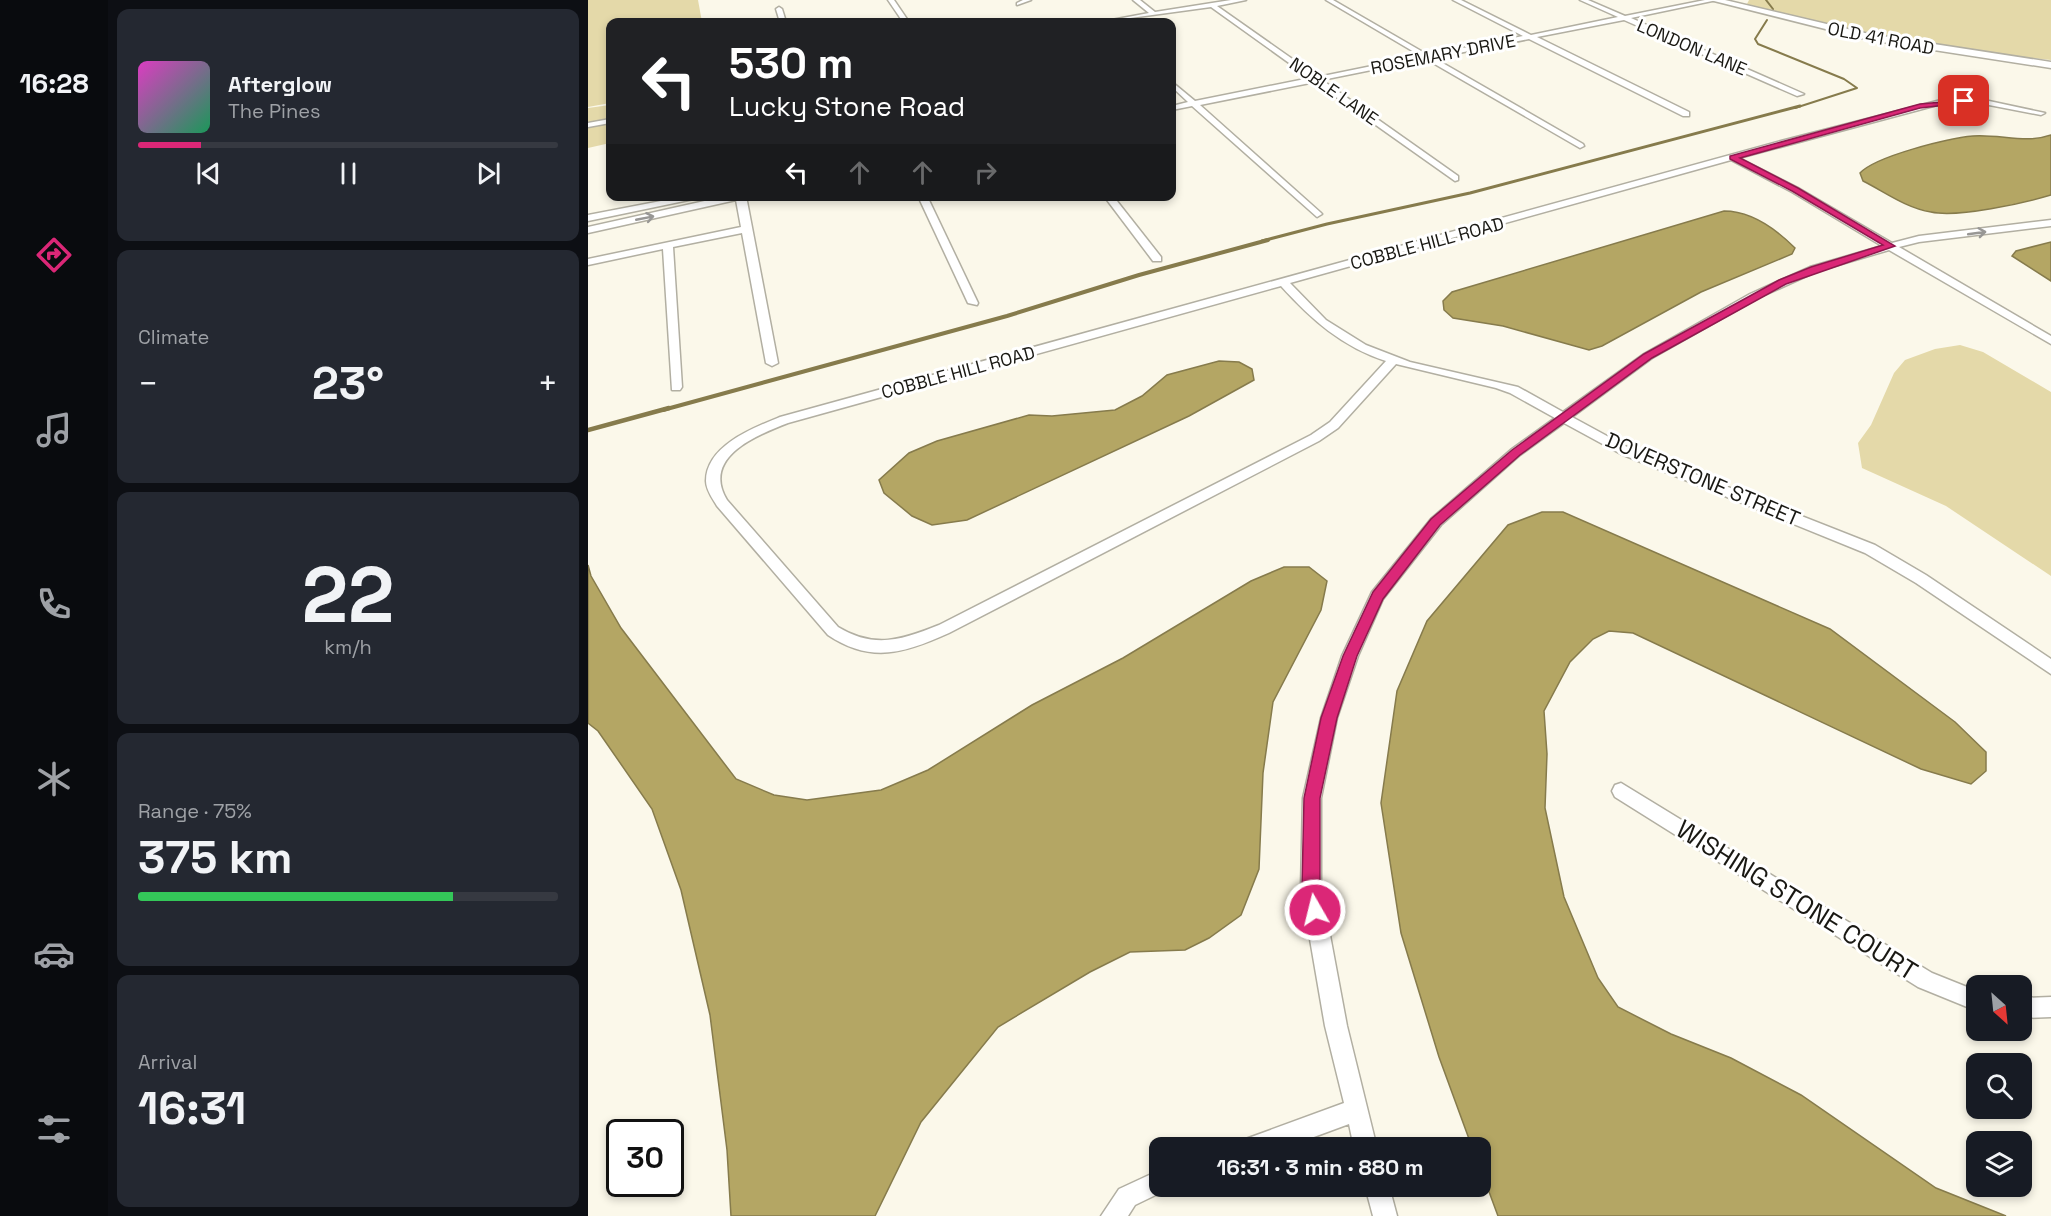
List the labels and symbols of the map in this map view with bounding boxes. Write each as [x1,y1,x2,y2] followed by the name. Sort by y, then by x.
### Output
[1634,14,1750,80] street label: LONDON LANE
[1826,16,1936,60] street label: OLD 41 ROAD
[1369,29,1517,79] street label: ROSEMARY DRIVE
[1285,52,1383,130] street label: NOBLE LANE
[1938,75,1989,126] pin
[1348,211,1506,275] street label: COBBLE HILL ROAD
[635,212,655,223] one-way arrow
[1967,228,1987,239] one-way arrow
[879,340,1037,404] street label: COBBLE HILL ROAD
[1602,426,1804,532] street label: DOVERSTONE STREET
[1670,812,1924,988] street label: WISHING STONE COURT
[1283,878,1347,942] position arrow
[1966,975,2032,1041] north arrow
[606,1119,684,1197] speed limit sign: 30

